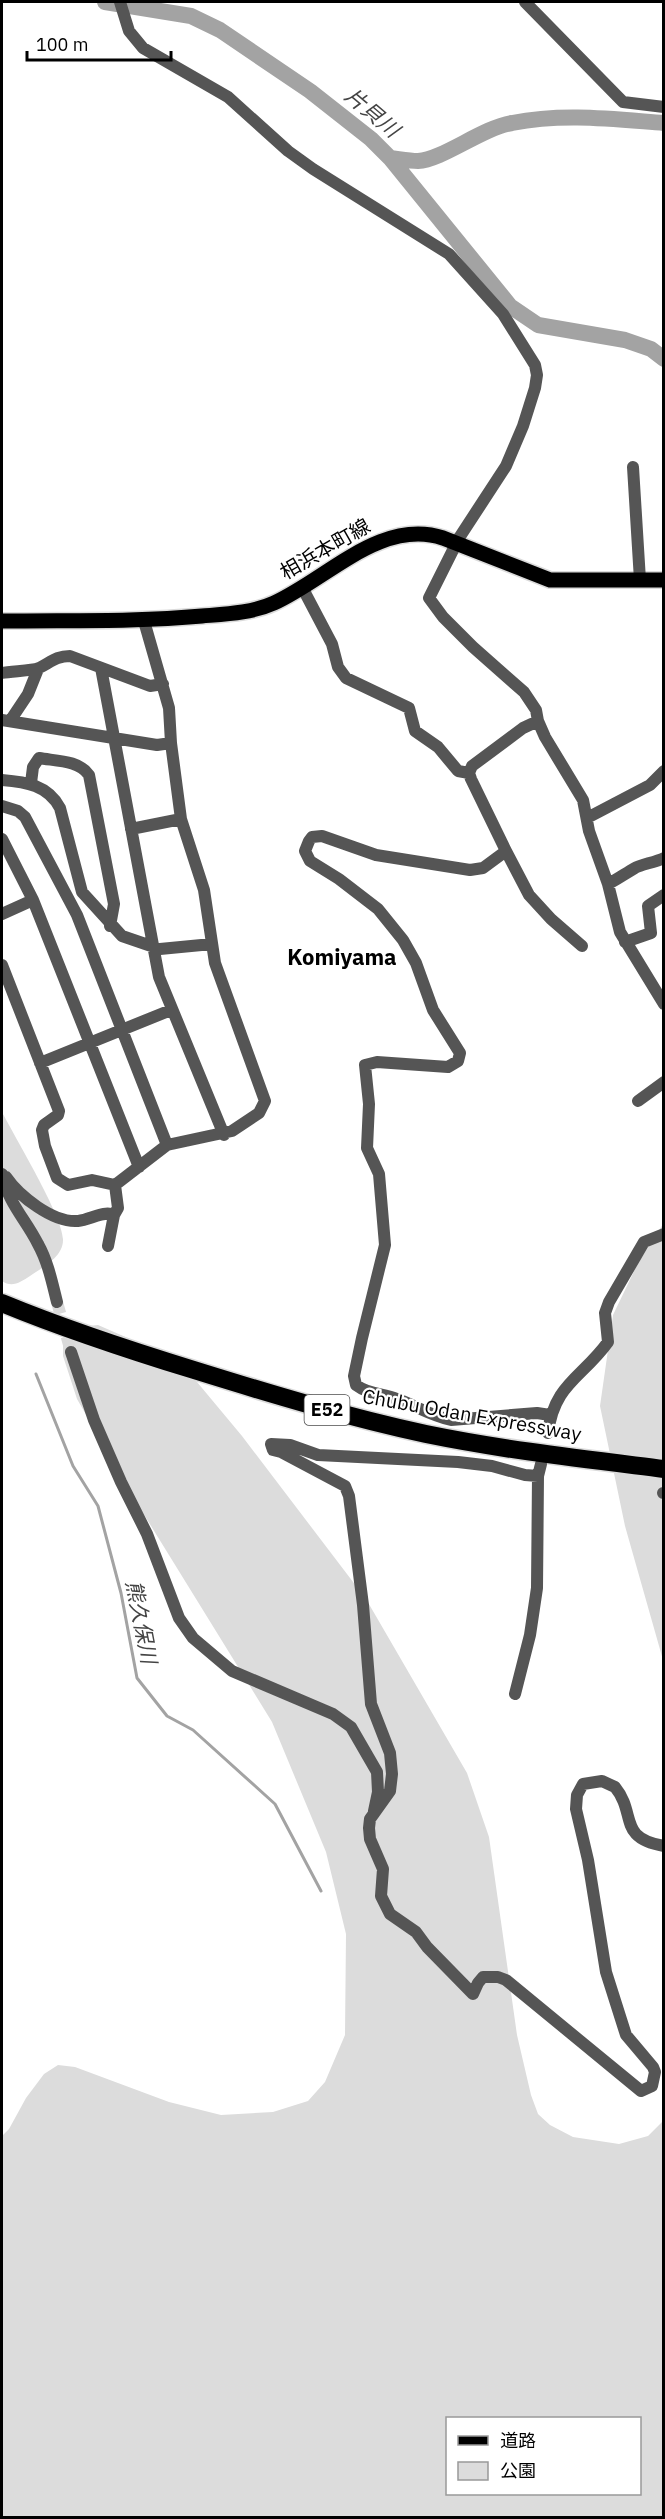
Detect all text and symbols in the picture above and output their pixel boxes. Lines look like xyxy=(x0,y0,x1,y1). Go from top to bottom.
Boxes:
scale bar xyxy=(27,24,171,62)
text: 100 m xyxy=(36,33,88,56)
water label: 片貝川 xyxy=(340,81,407,144)
street label: 相浜本町線 xyxy=(275,512,375,585)
district label: Komiyama xyxy=(287,942,397,971)
street label: Chubu Odan Expressway xyxy=(360,1382,584,1447)
road number: E52 xyxy=(304,1395,350,1425)
water label: 熊久保川 xyxy=(120,1578,164,1668)
legend xyxy=(446,2417,641,2495)
text: 道路 xyxy=(500,2429,536,2452)
text: 公園 xyxy=(500,2459,536,2482)

